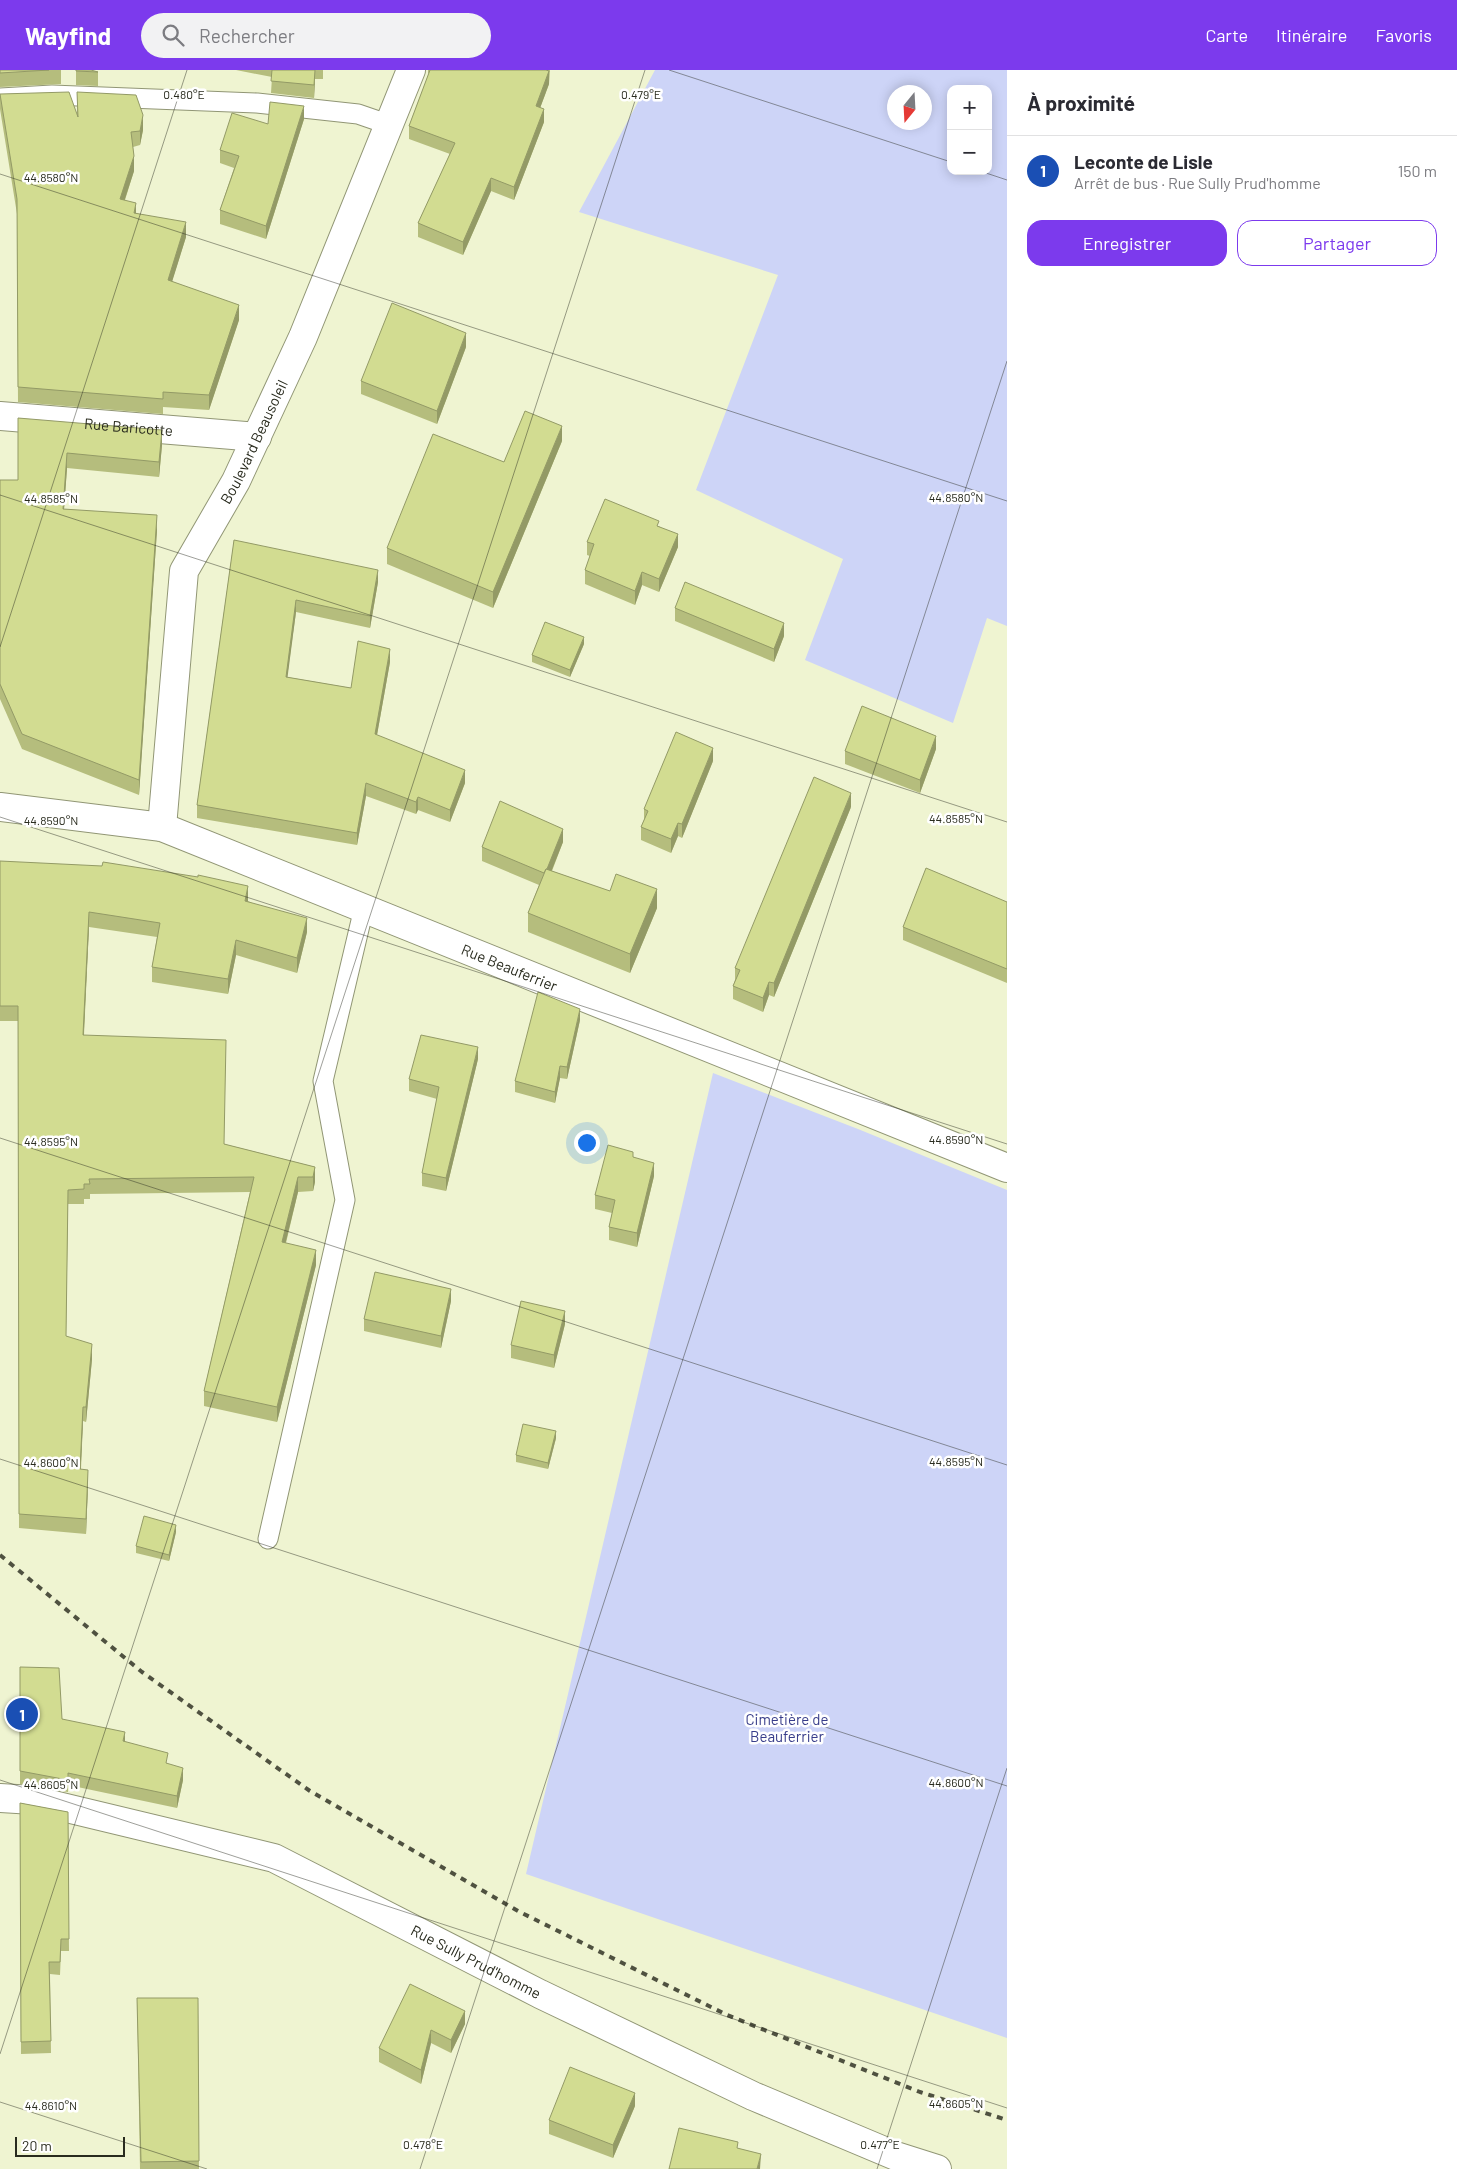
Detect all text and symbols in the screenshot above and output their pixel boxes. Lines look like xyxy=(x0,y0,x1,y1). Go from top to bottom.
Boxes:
search box xyxy=(141,13,491,58)
text: Wayfind xyxy=(25,21,111,50)
icon: search xyxy=(159,21,187,49)
text: Rechercher xyxy=(199,24,295,47)
text: Carte xyxy=(1205,24,1248,46)
text: Itinéraire xyxy=(1276,24,1347,46)
text: Favoris xyxy=(1375,24,1432,46)
north arrow xyxy=(887,85,932,130)
map controls xyxy=(947,85,992,175)
button: + xyxy=(947,85,992,130)
text: 0.480°E xyxy=(163,87,205,101)
text: 0.479°E xyxy=(621,87,661,101)
text: À proximité xyxy=(1027,90,1135,115)
button: − xyxy=(947,130,992,175)
text: Leconte de Lisle xyxy=(1074,150,1213,173)
text: 1 xyxy=(1040,161,1046,180)
text: 150 m xyxy=(1398,161,1437,180)
text: 44.8580°N xyxy=(24,170,78,184)
text: Arrêt de bus · Rue Sully Prud'homme xyxy=(1074,173,1321,192)
button: Enregistrer xyxy=(1027,220,1227,266)
button: Partager xyxy=(1237,220,1437,266)
street label: Boulevard Beausoleil xyxy=(216,377,291,507)
street label: Rue Baricotte xyxy=(83,414,174,439)
text: 44.8580°N xyxy=(929,490,983,504)
text: 44.8585°N xyxy=(24,491,78,505)
text: 44.8585°N xyxy=(929,811,983,825)
text: 44.8590°N xyxy=(24,813,78,827)
street label: Rue Beauferrier xyxy=(459,940,561,995)
your location xyxy=(574,1130,600,1156)
text: 44.8590°N xyxy=(929,1132,983,1146)
text: 44.8595°N xyxy=(24,1134,78,1148)
text: 44.8595°N xyxy=(929,1454,983,1468)
text: 44.8600°N xyxy=(23,1455,79,1469)
pin: 1 xyxy=(6,1695,38,1733)
park label: Cimetière de Beauferrier xyxy=(746,1710,828,1745)
text: 44.8600°N xyxy=(928,1775,984,1789)
text: 44.8605°N xyxy=(24,1777,78,1791)
street label: Rue Sully Prud'homme xyxy=(408,1921,544,2002)
text: 44.8605°N xyxy=(929,2096,983,2110)
text: 44.8610°N xyxy=(25,2098,77,2112)
scale bar xyxy=(15,2134,125,2157)
text: 20 m xyxy=(22,2137,52,2154)
text: 0.478°E xyxy=(403,2137,443,2151)
text: 0.477°E xyxy=(860,2137,900,2151)

